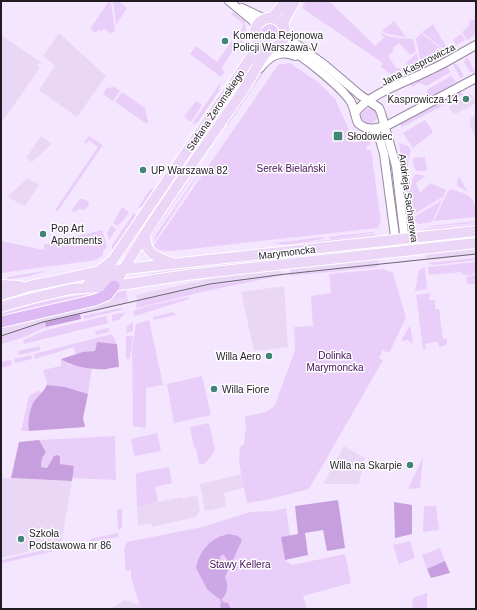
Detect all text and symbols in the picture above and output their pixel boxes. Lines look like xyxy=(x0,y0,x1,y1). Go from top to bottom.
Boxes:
place label: Komenda Rejonowa Policji Warszawa V xyxy=(233,30,323,53)
marker: Komenda Rejonowa Policji Warszawa V xyxy=(220,36,230,46)
street label: Jana Kasprowicza xyxy=(380,41,457,88)
street label: Stefana Żeromskiego xyxy=(183,67,247,153)
place label: Kasprowicza 14 xyxy=(387,94,458,105)
marker: Kasprowicza 14 xyxy=(461,94,471,104)
marker: Słodowiec xyxy=(332,130,344,142)
place label: Słodowiec xyxy=(347,131,393,142)
street label: Andrieja Sacharowa xyxy=(397,153,420,244)
park label: Serek Bielański xyxy=(257,163,325,174)
marker: UP Warszawa 82 xyxy=(138,165,148,175)
place label: UP Warszawa 82 xyxy=(151,165,228,176)
place label: Pop Art Apartments xyxy=(51,223,102,246)
marker: Pop Art Apartments xyxy=(38,229,48,239)
street label: Marymoncka xyxy=(258,243,317,261)
park label: Dolinka Marymoncka xyxy=(306,350,364,373)
place label: Willa Aero xyxy=(216,351,261,362)
marker: Willa Aero xyxy=(264,351,274,361)
marker: Willa Fiore xyxy=(209,384,219,394)
place label: Willa Fiore xyxy=(222,384,270,395)
place label: Willa na Skarpie xyxy=(330,460,402,471)
marker: Willa na Skarpie xyxy=(405,460,415,470)
place label: Szkoła Podstawowa nr 86 xyxy=(29,528,112,551)
marker: Szkoła Podstawowa nr 86 xyxy=(16,534,26,544)
park label: Stawy Kellera xyxy=(209,559,271,570)

